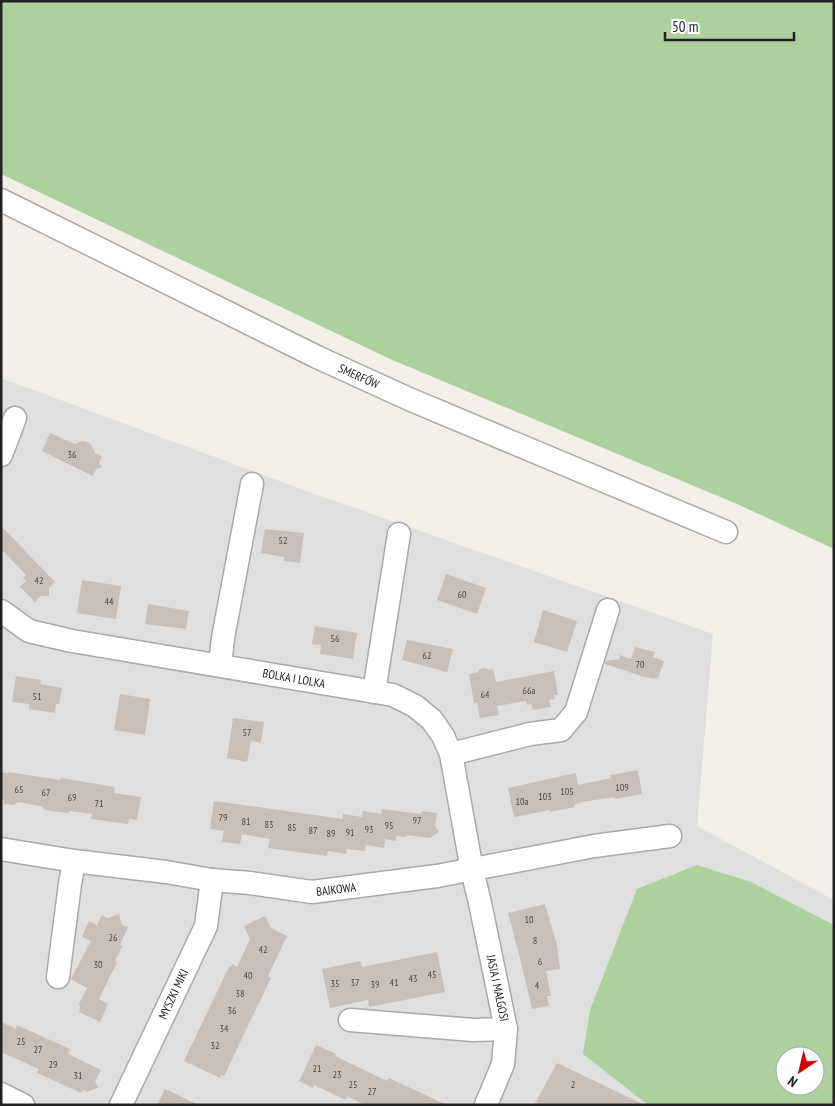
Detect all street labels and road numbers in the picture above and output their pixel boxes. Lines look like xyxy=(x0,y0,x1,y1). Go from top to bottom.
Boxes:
street label: SMERFÓW xyxy=(336,360,382,392)
street label: BOLKA I LOLKA xyxy=(262,665,327,691)
street label: BAJKOWA xyxy=(315,879,357,899)
street label: JASIA I MAŁGOSI xyxy=(483,952,512,1023)
street label: MYSZKI MIKI xyxy=(155,966,191,1022)

